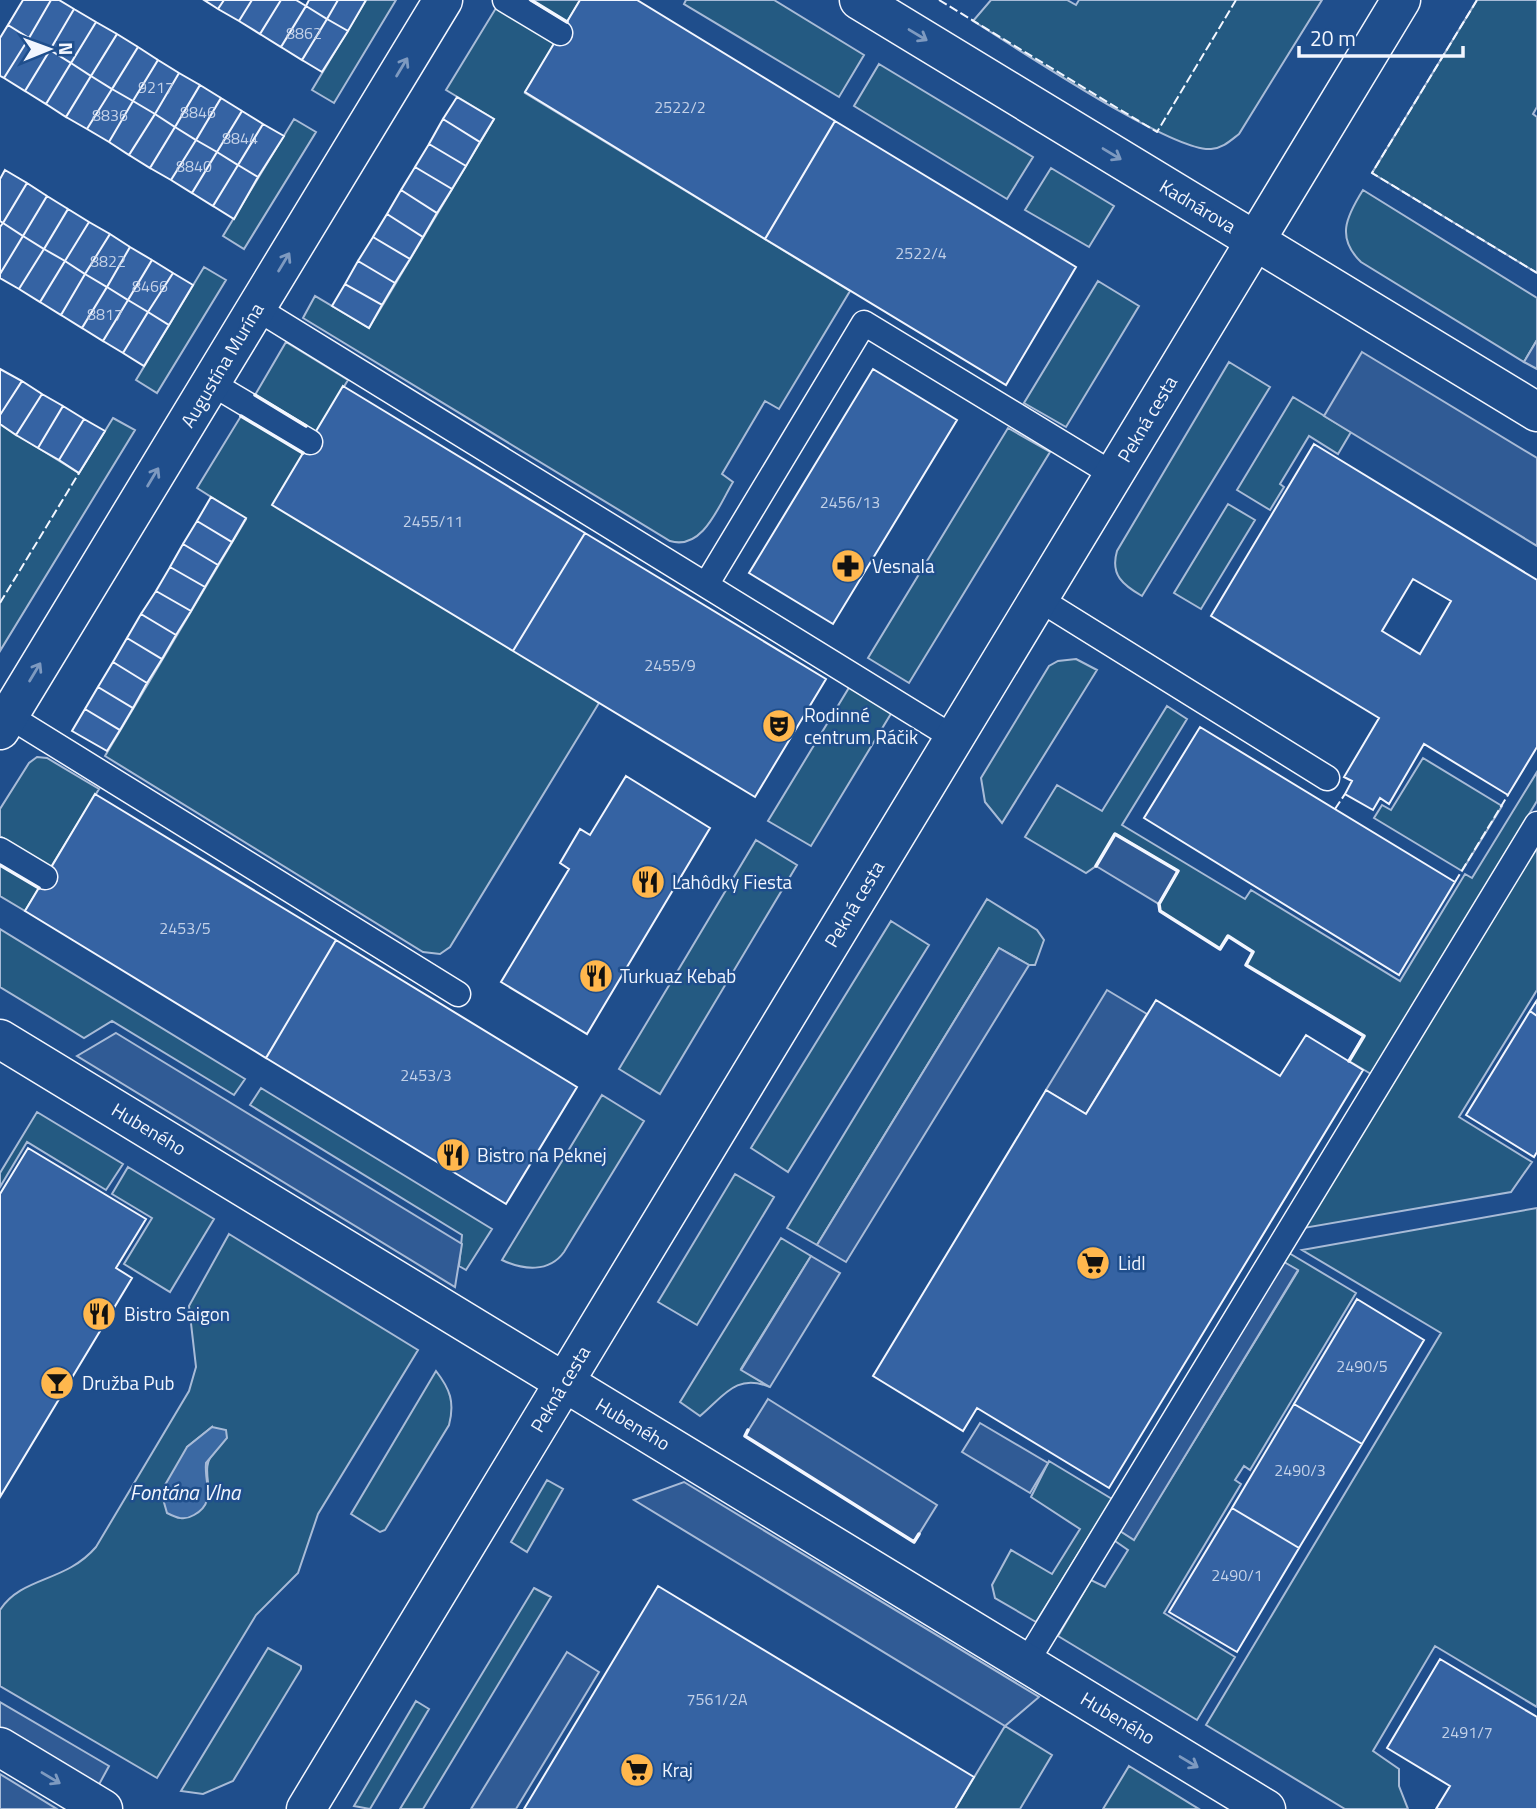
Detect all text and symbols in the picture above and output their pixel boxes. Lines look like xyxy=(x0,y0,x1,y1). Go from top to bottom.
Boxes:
north arrow xyxy=(14,14,84,84)
scale bar xyxy=(1299,14,1464,58)
house number: 8862 xyxy=(286,21,322,45)
text: 20 m xyxy=(1310,22,1356,54)
one-way arrow xyxy=(907,29,927,43)
text: N xyxy=(52,42,81,56)
one-way arrow xyxy=(396,58,410,78)
house number: 9217 xyxy=(138,75,174,99)
house number: 2522/2 xyxy=(654,95,706,119)
house number: 8846 xyxy=(180,100,216,124)
house number: 8836 xyxy=(92,103,128,127)
house number: 8844 xyxy=(222,126,258,150)
one-way arrow xyxy=(1102,147,1122,161)
house number: 8840 xyxy=(176,154,212,178)
street label: Kadnárova xyxy=(1154,171,1243,240)
house number: 2522/4 xyxy=(895,241,947,265)
house number: 8822 xyxy=(90,249,126,273)
one-way arrow xyxy=(278,252,292,272)
house number: 8466 xyxy=(132,274,168,298)
street label: Augustína Murína xyxy=(173,296,271,433)
house number: 8817 xyxy=(87,302,123,326)
street label: Pekná cesta xyxy=(1109,369,1184,468)
one-way arrow xyxy=(147,468,161,488)
house number: 2456/13 xyxy=(820,490,880,514)
house number: 2455/11 xyxy=(403,509,463,533)
pharmacy icon: Vesnala xyxy=(829,547,867,585)
place label: Vesnala xyxy=(872,551,935,580)
house number: 2455/9 xyxy=(644,653,696,677)
one-way arrow xyxy=(29,662,43,682)
place label: Rodinné centrum Ráčik xyxy=(804,700,918,751)
theatre icon: Rodinné centrum Ráčik xyxy=(760,707,798,745)
street label: Pekná cesta xyxy=(816,854,891,953)
restaurant icon: Lahôdky Fiesta xyxy=(629,863,667,901)
place label: Lahôdky Fiesta xyxy=(672,867,793,896)
house number: 2453/5 xyxy=(159,916,211,940)
restaurant icon: Turkuaz Kebab xyxy=(577,957,615,995)
place label: Turkuaz Kebab xyxy=(620,961,736,990)
house number: 2453/3 xyxy=(400,1063,452,1087)
street label: Hubeného xyxy=(106,1095,192,1162)
restaurant icon: Bistro na Peknej xyxy=(434,1136,472,1174)
place label: Bistro na Peknej xyxy=(477,1140,607,1169)
supermarket icon: Lidl xyxy=(1074,1244,1112,1282)
place label: Lidl xyxy=(1118,1248,1146,1277)
restaurant icon: Bistro Saigon xyxy=(80,1295,118,1333)
place label: Bistro Saigon xyxy=(124,1299,230,1328)
street label: Pekná cesta xyxy=(522,1339,597,1438)
house number: 2490/5 xyxy=(1336,1354,1388,1378)
bar icon: Družba Pub xyxy=(38,1364,76,1402)
place label: Družba Pub xyxy=(82,1368,175,1397)
street label: Hubeného xyxy=(590,1390,676,1457)
house number: 2490/3 xyxy=(1274,1458,1326,1482)
water label: Fontána Vlna xyxy=(130,1476,242,1508)
house number: 2490/1 xyxy=(1211,1563,1263,1587)
street label: Hubeného xyxy=(1075,1684,1161,1751)
house number: 7561/2A xyxy=(687,1687,748,1711)
house number: 2491/7 xyxy=(1441,1720,1493,1744)
supermarket icon: Kraj xyxy=(618,1751,656,1789)
place label: Kraj xyxy=(662,1755,693,1784)
one-way arrow xyxy=(1179,1755,1199,1769)
one-way arrow xyxy=(41,1771,61,1785)

